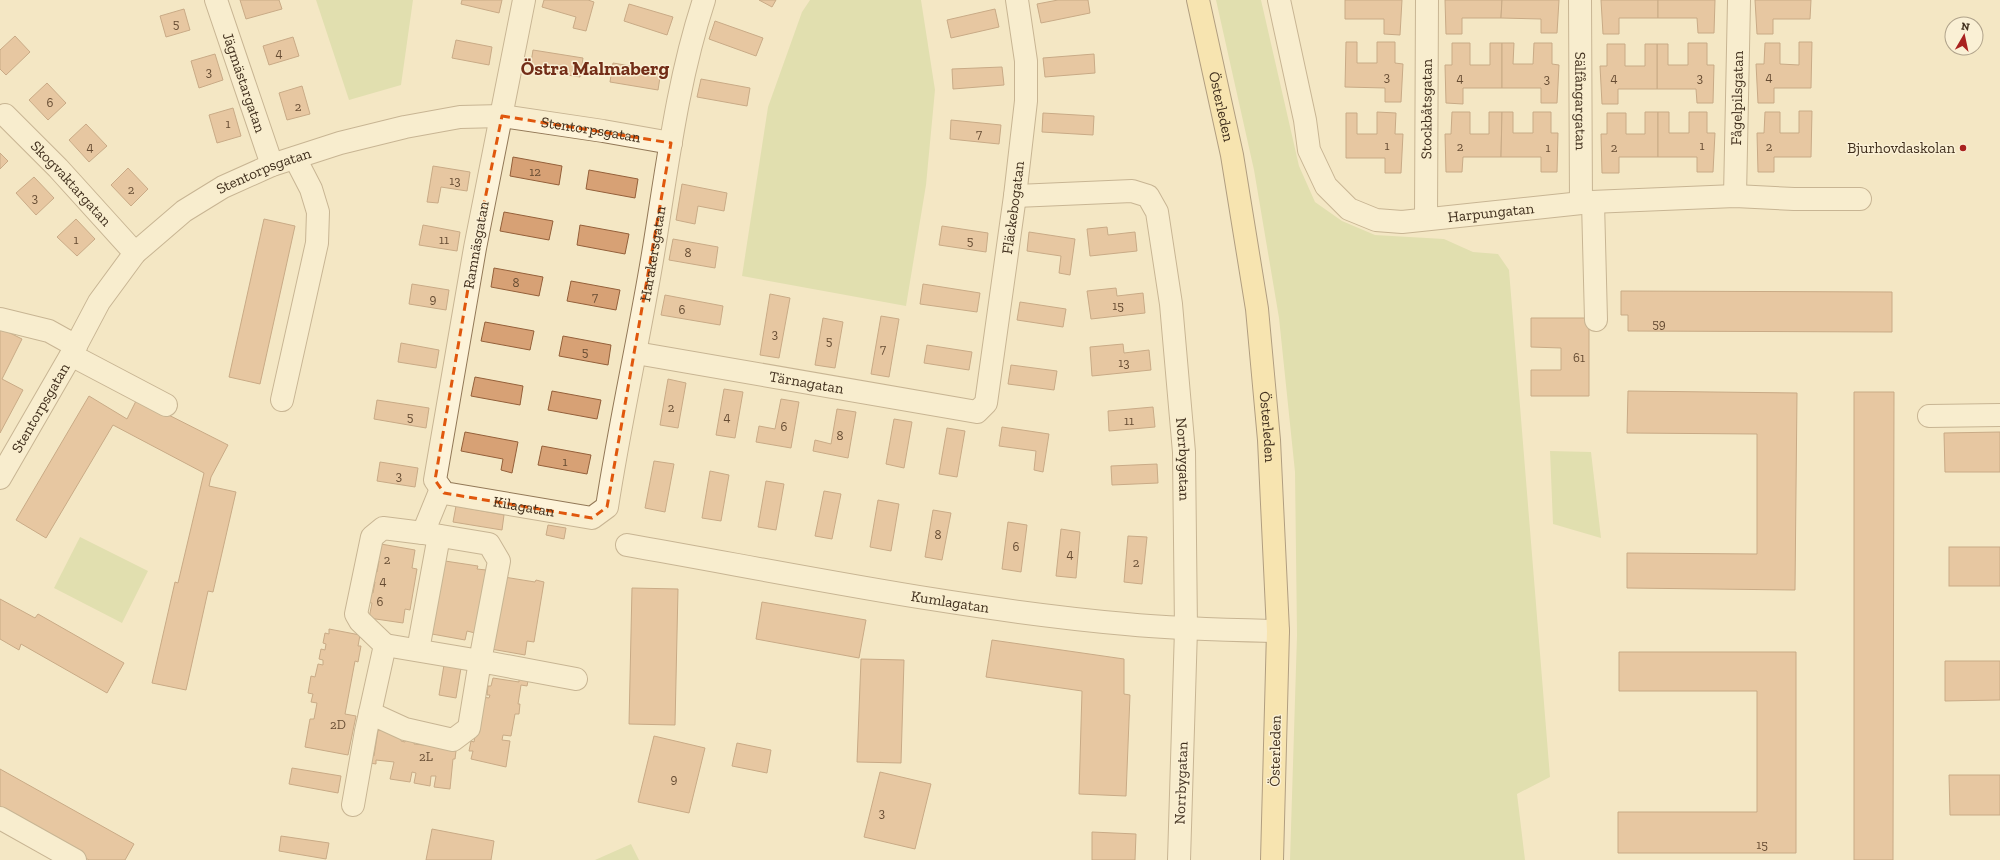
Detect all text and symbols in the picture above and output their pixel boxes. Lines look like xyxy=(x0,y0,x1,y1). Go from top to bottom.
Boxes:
house number: 5 xyxy=(173,16,180,31)
north arrow xyxy=(1944,16,1984,56)
text: N xyxy=(1960,20,1971,34)
street label: Jägmästargatan xyxy=(219,30,269,135)
house number: 4 xyxy=(275,45,283,60)
street label: Fågelpilsgatan xyxy=(1727,50,1747,146)
street label: Sälfångargatan xyxy=(1571,52,1590,151)
district label: Östra Malmaberg xyxy=(521,57,669,80)
street label: Stockbåtsgatan xyxy=(1417,58,1436,159)
house number: 3 xyxy=(206,64,212,79)
house number: 3 xyxy=(1384,69,1390,84)
house number: 4 xyxy=(1765,69,1773,84)
street label: Österleden xyxy=(1205,70,1238,144)
house number: 4 xyxy=(1456,70,1464,85)
house number: 4 xyxy=(1610,70,1618,85)
house number: 3 xyxy=(1697,70,1703,85)
house number: 3 xyxy=(1544,71,1550,86)
house number: 6 xyxy=(47,95,54,110)
house number: 2 xyxy=(295,99,302,114)
street label: Stentorpsgatan xyxy=(540,113,642,147)
house number: 1 xyxy=(225,116,231,131)
house number: 7 xyxy=(976,126,982,141)
street label: Skogvaktargatan xyxy=(27,137,115,230)
house number: 1 xyxy=(1384,138,1390,153)
house number: 1 xyxy=(1699,138,1705,153)
house number: 4 xyxy=(86,139,94,154)
house number: 2 xyxy=(1457,139,1464,154)
house number: 2 xyxy=(1766,139,1773,154)
place label: Bjurhovdaskolan xyxy=(1847,139,1955,157)
house number: 1 xyxy=(1545,140,1551,155)
house number: 2 xyxy=(1611,140,1618,155)
marker: Bjurhovdaskolan xyxy=(1958,143,1968,153)
street label: Stentorpsgatan xyxy=(213,144,314,198)
street label: Fläckebogatan xyxy=(998,160,1028,255)
house number: 12 xyxy=(529,164,541,179)
house number: 13 xyxy=(449,173,461,188)
house number: 2 xyxy=(128,182,135,197)
house number: 3 xyxy=(32,190,38,205)
street label: Ramnäsgatan xyxy=(459,199,493,290)
street label: Harpungatan xyxy=(1447,199,1535,226)
street label: Harakersgatan xyxy=(636,205,670,303)
house number: 1 xyxy=(73,232,79,247)
house number: 11 xyxy=(439,232,449,247)
house number: 5 xyxy=(967,233,974,248)
house number: 8 xyxy=(685,245,692,260)
house number: 8 xyxy=(513,275,520,290)
house number: 7 xyxy=(592,289,598,304)
house number: 9 xyxy=(430,291,437,306)
house number: 15 xyxy=(1112,298,1124,313)
house number: 6 xyxy=(679,302,686,317)
house number: 59 xyxy=(1652,316,1666,331)
house number: 3 xyxy=(772,326,778,341)
house number: 5 xyxy=(826,333,833,348)
house number: 7 xyxy=(880,341,886,356)
house number: 5 xyxy=(582,344,589,359)
house number: 61 xyxy=(1573,350,1585,365)
house number: 13 xyxy=(1118,355,1130,370)
street label: Stentorpsgatan xyxy=(8,359,74,456)
street label: Tärnagatan xyxy=(768,367,845,398)
street label: Österleden xyxy=(1256,390,1279,463)
house number: 2 xyxy=(668,400,675,415)
house number: 5 xyxy=(407,409,414,424)
house number: 4 xyxy=(723,409,731,424)
house number: 11 xyxy=(1124,413,1134,428)
street label: Norrbygatan xyxy=(1172,417,1194,501)
house number: 6 xyxy=(781,419,788,434)
house number: 8 xyxy=(837,428,844,443)
house number: 1 xyxy=(562,454,568,469)
house number: 3 xyxy=(396,468,402,483)
street label: Kilagatan xyxy=(492,492,556,521)
house number: 8 xyxy=(935,527,942,542)
house number: 6 xyxy=(1013,539,1020,554)
house number: 4 xyxy=(1066,546,1074,561)
house number: 2 xyxy=(384,552,391,567)
house number: 2 xyxy=(1133,555,1140,570)
house number: 4 xyxy=(379,573,387,588)
street label: Kumlagatan xyxy=(910,587,991,617)
house number: 6 xyxy=(377,594,384,609)
street label: Österleden xyxy=(1265,715,1285,787)
house number: 2D xyxy=(330,717,346,732)
street label: Norrbygatan xyxy=(1171,741,1191,825)
house number: 2L xyxy=(419,749,433,764)
house number: 9 xyxy=(671,771,678,786)
house number: 3 xyxy=(879,805,885,820)
house number: 15 xyxy=(1756,837,1768,852)

